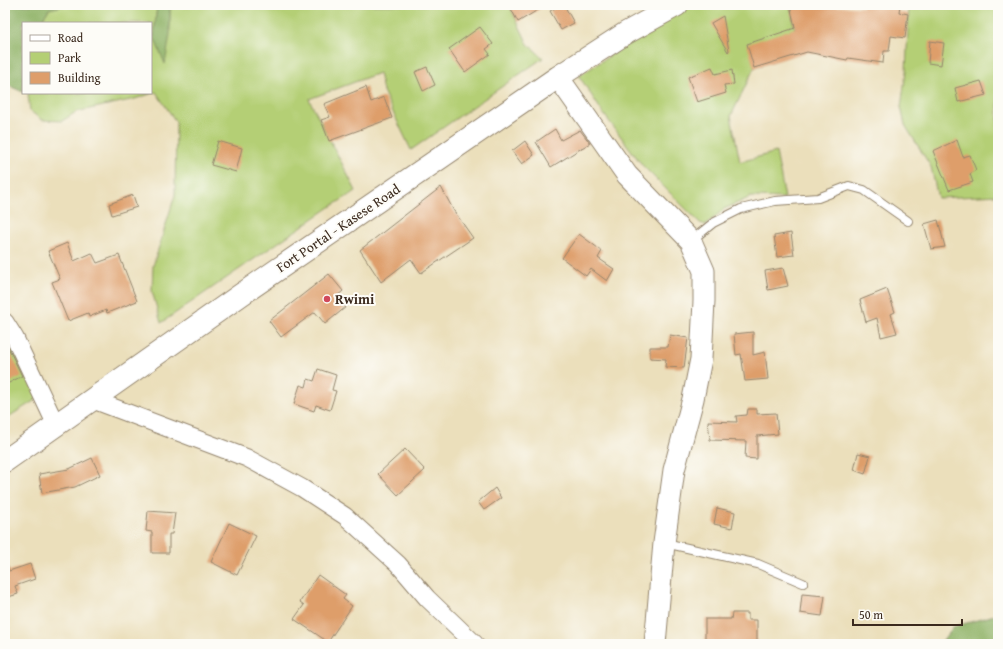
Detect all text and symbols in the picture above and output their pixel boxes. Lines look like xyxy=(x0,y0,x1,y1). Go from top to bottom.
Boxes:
legend xyxy=(22,22,152,94)
text: Road xyxy=(58,29,84,46)
text: Park xyxy=(58,49,82,66)
text: Building xyxy=(58,69,101,86)
street label: Fort Portal - Kasese Road xyxy=(272,179,404,277)
place label: Rwimi xyxy=(335,289,375,309)
marker: Rwimi xyxy=(322,294,332,304)
scale bar xyxy=(853,601,962,627)
text: 50 m xyxy=(859,606,883,623)

